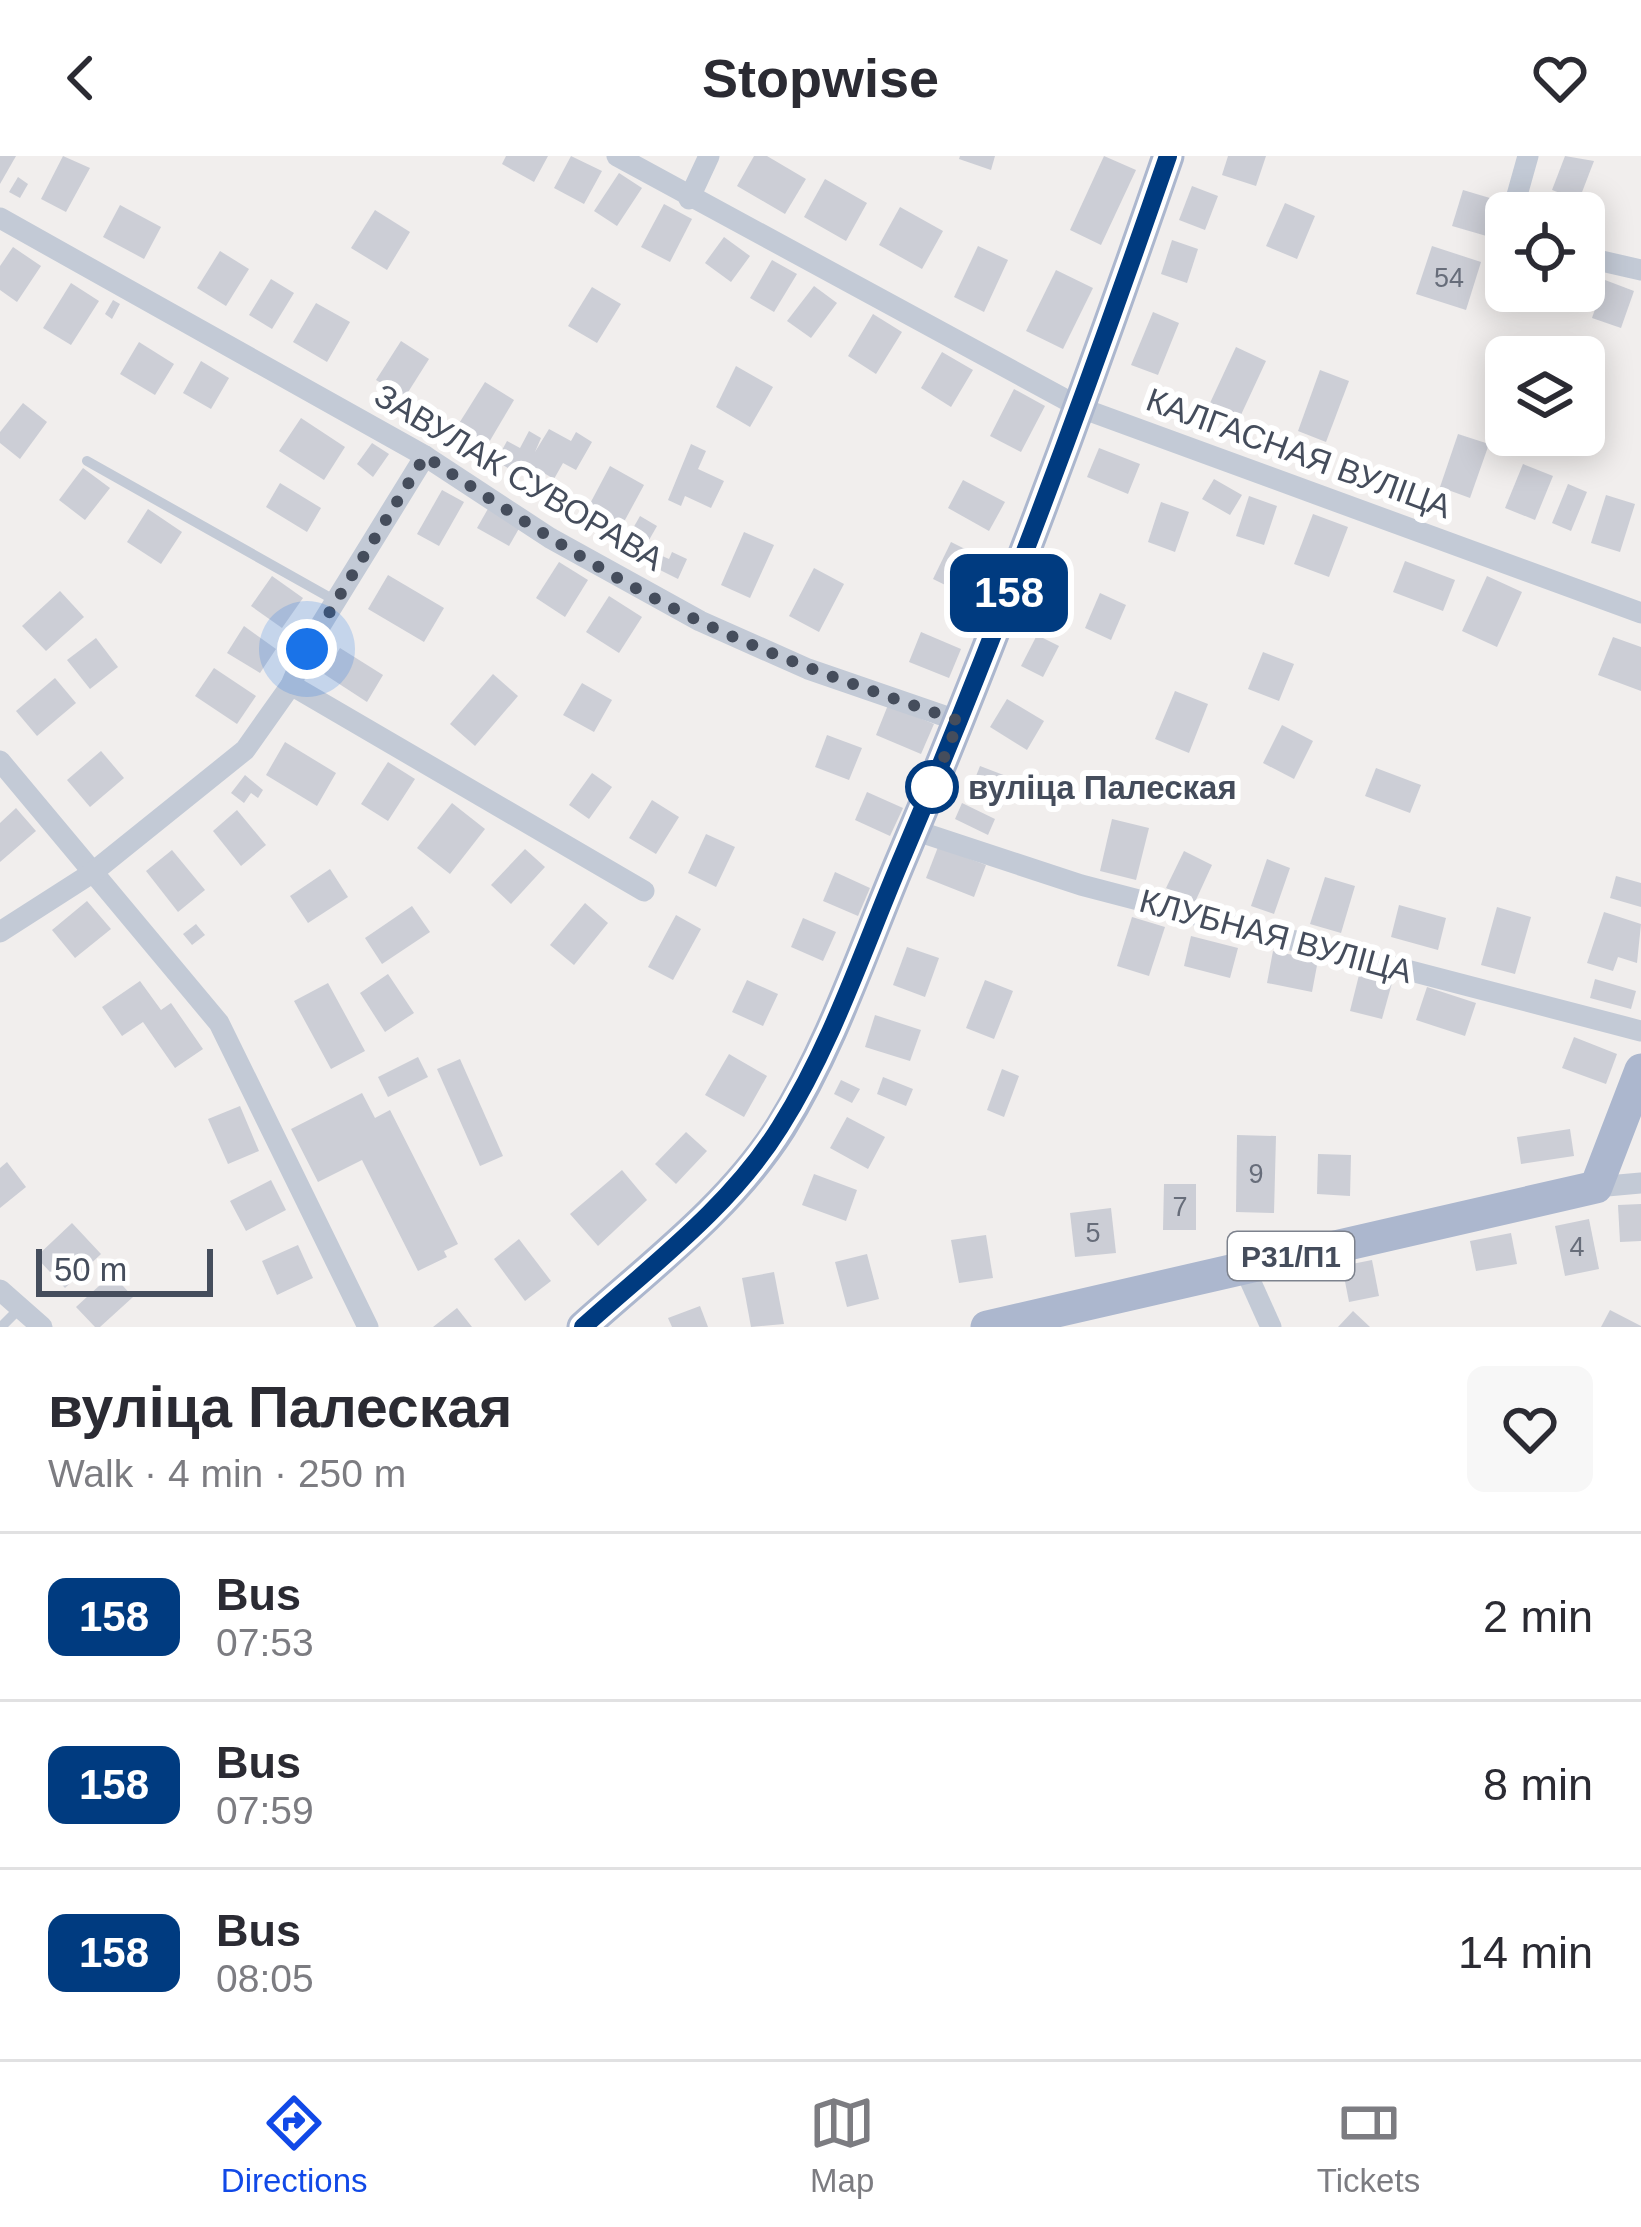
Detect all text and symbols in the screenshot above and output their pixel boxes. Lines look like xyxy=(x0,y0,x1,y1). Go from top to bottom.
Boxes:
icon: back xyxy=(48,45,114,111)
icon: heart xyxy=(1527,45,1593,111)
text: Stopwise xyxy=(702,48,939,108)
map controls xyxy=(1485,192,1605,456)
button: locate xyxy=(1485,192,1605,312)
house number: 54 xyxy=(1434,263,1464,293)
button: layers xyxy=(1485,336,1605,456)
street label: ЗАВУЛАК СУВОРАВА xyxy=(368,376,670,578)
street label: КАЛГАСНАЯ ВУЛІЦА xyxy=(1142,381,1456,525)
line badge: 158 xyxy=(940,554,1078,632)
text: 158 xyxy=(974,569,1044,616)
your location xyxy=(277,619,337,679)
marker: вуліца Палеская xyxy=(907,762,957,812)
place label: вуліца Палеская xyxy=(968,769,1237,806)
street label: КЛУБНАЯ ВУЛІЦА xyxy=(1136,882,1416,990)
house number: 9 xyxy=(1248,1159,1264,1189)
house number: 7 xyxy=(1172,1192,1188,1222)
house number: 5 xyxy=(1085,1218,1101,1248)
road number: Р31/П1 xyxy=(1228,1232,1354,1280)
house number: 4 xyxy=(1569,1232,1585,1262)
scale bar xyxy=(36,1243,213,1296)
text: 50 m xyxy=(54,1251,127,1288)
button: heart xyxy=(1467,1366,1593,1492)
text: вуліца Палеская xyxy=(48,1375,512,1439)
text: Walk · 4 min · 250 m xyxy=(48,1452,406,1495)
text: Bus xyxy=(216,1569,301,1620)
text: 2 min xyxy=(1483,1591,1593,1642)
text: 158 xyxy=(79,1593,149,1640)
text: 07:53 xyxy=(216,1621,314,1664)
text: Bus xyxy=(216,1737,301,1788)
text: 8 min xyxy=(1483,1759,1593,1810)
text: 158 xyxy=(79,1761,149,1808)
text: 07:59 xyxy=(216,1789,314,1832)
text: Bus xyxy=(216,1905,301,1956)
text: 14 min xyxy=(1458,1927,1593,1978)
text: 158 xyxy=(79,1929,149,1976)
text: 08:05 xyxy=(216,1957,314,2000)
tab: Directions xyxy=(221,2090,368,2200)
tab: Map xyxy=(809,2090,875,2200)
tab: Tickets xyxy=(1317,2090,1420,2200)

